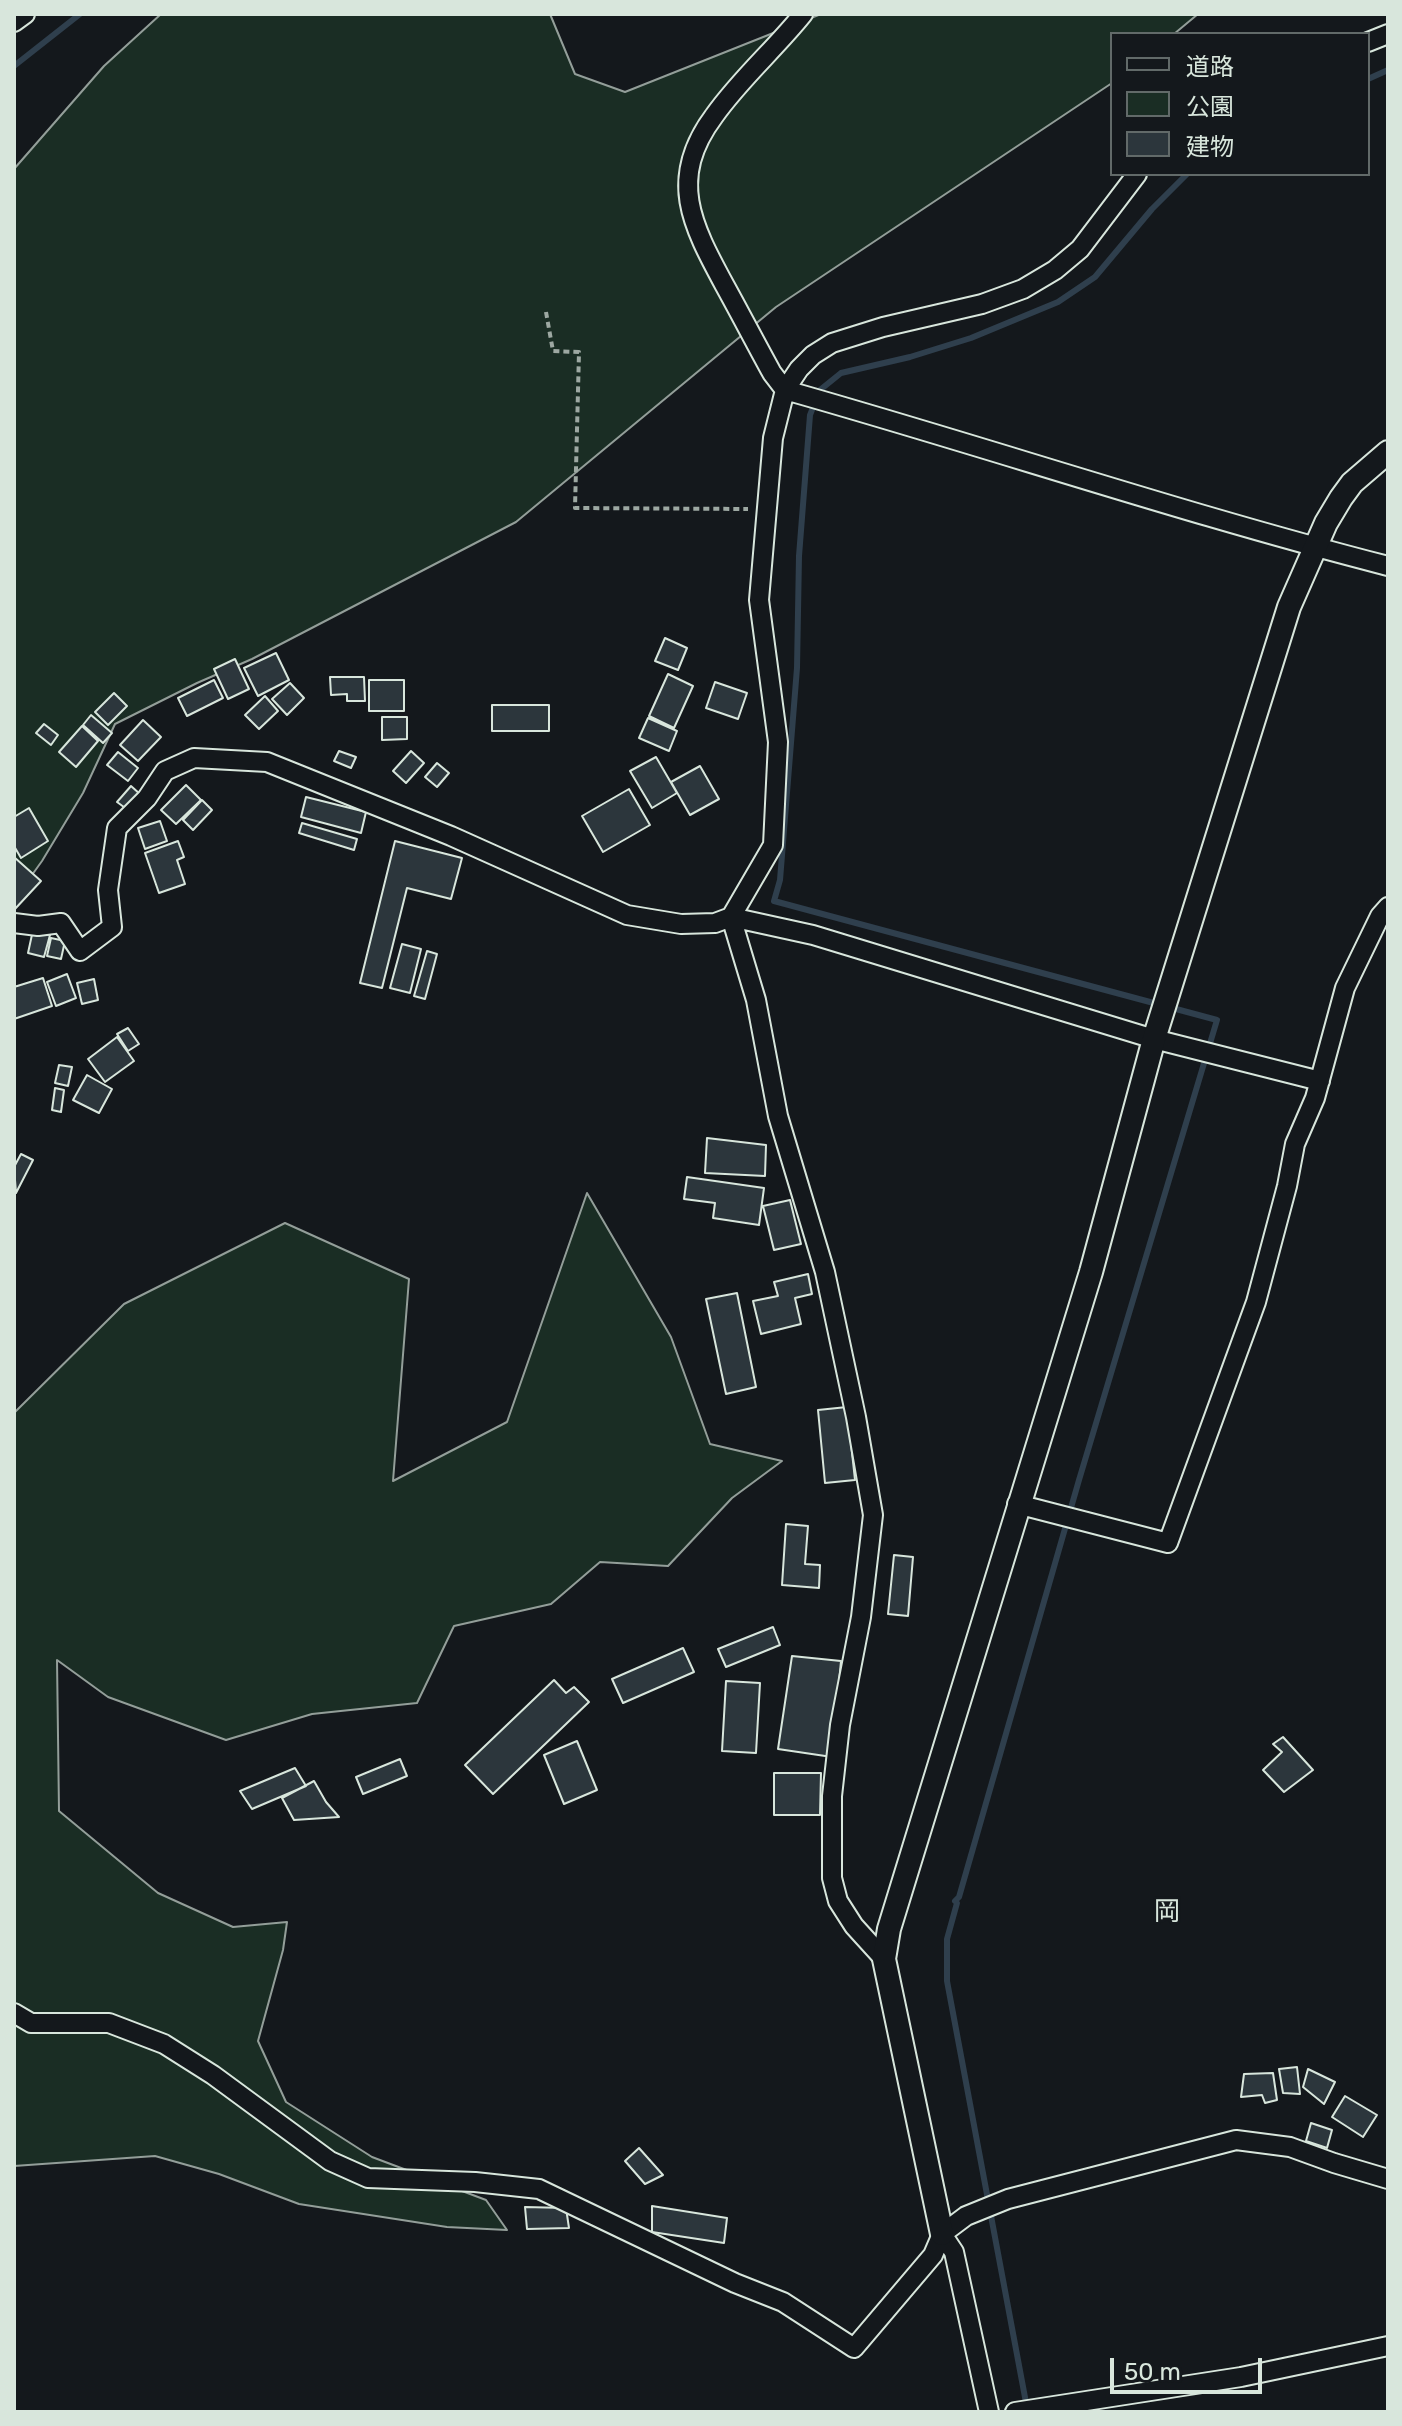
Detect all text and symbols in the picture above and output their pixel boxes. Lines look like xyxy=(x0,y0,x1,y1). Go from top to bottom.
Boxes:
legend xyxy=(1110,32,1370,176)
text: 道路 xyxy=(1186,53,1234,81)
text: 公園 xyxy=(1186,93,1234,121)
text: 建物 xyxy=(1186,133,1234,161)
district label: 岡 xyxy=(1154,1896,1180,1928)
scale bar xyxy=(1114,2342,1266,2392)
text: 50 m xyxy=(1124,2358,1181,2386)

